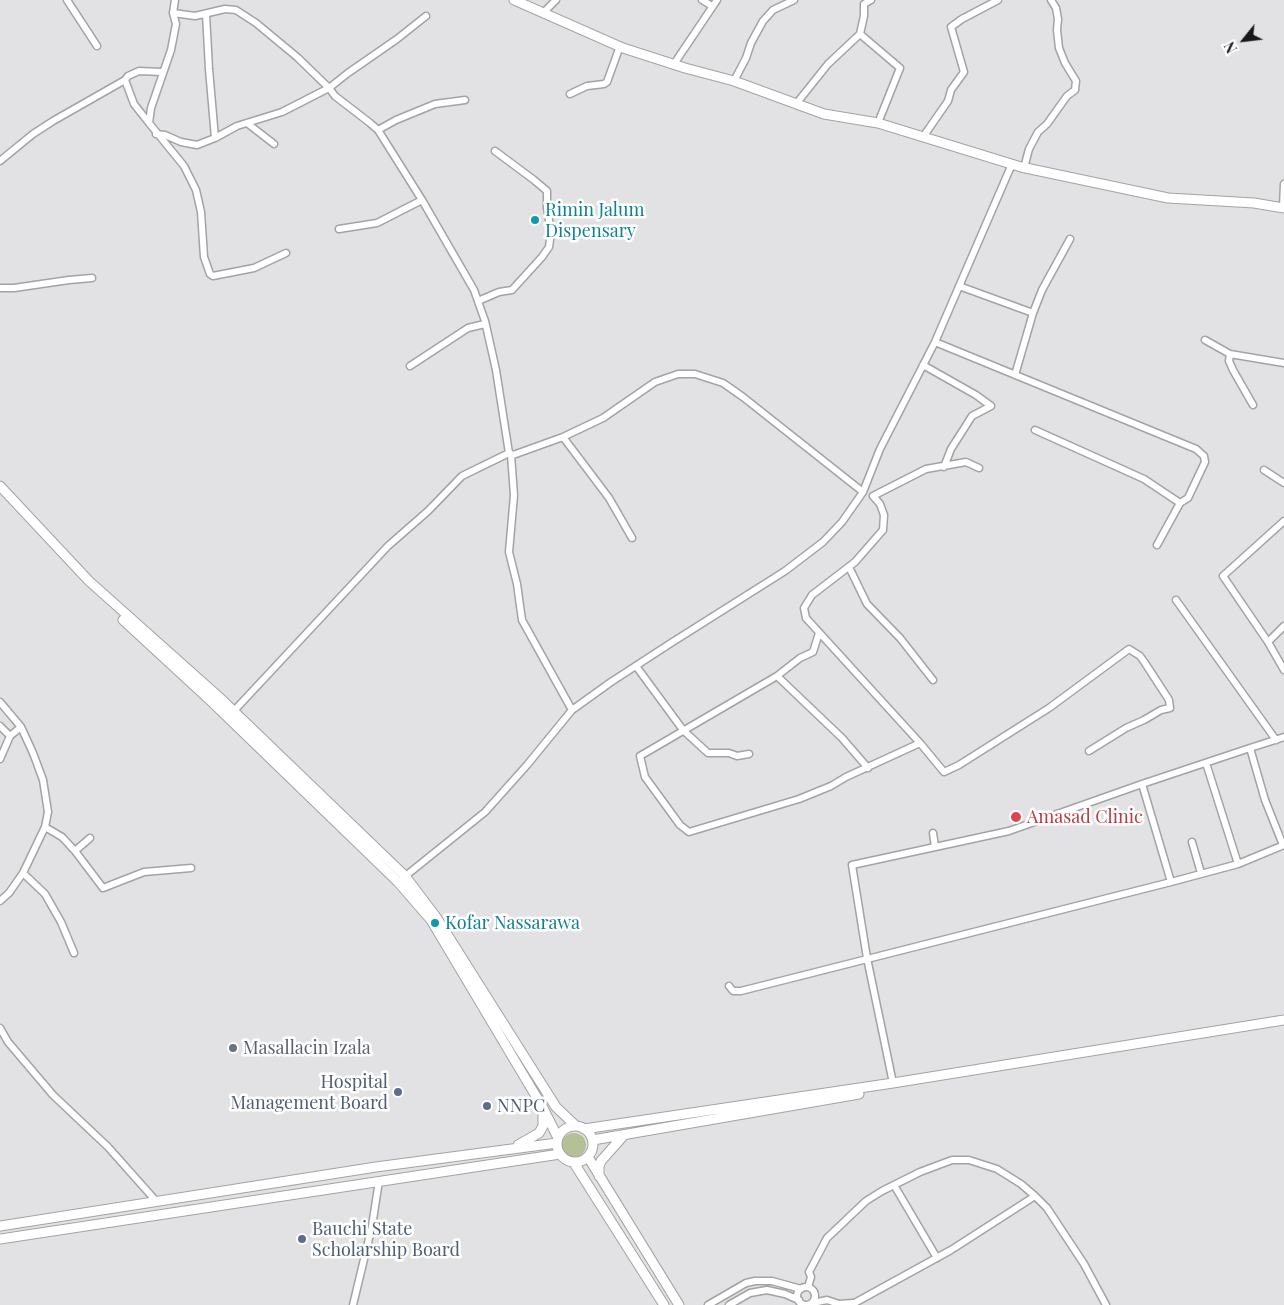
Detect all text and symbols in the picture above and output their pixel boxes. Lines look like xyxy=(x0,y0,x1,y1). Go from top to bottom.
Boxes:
north arrow xyxy=(1219,15,1269,65)
text: N xyxy=(1220,38,1241,57)
place label: Rimin Jalum Dispensary xyxy=(545,199,644,242)
marker: Rimin Jalum Dispensary xyxy=(529,214,541,226)
place label: Amasad Clinic xyxy=(1027,806,1143,828)
marker: Amasad Clinic xyxy=(1009,810,1023,824)
place label: Kofar Nassarawa xyxy=(445,912,580,934)
marker: Kofar Nassarawa xyxy=(429,917,441,929)
place label: Masallacin Izala xyxy=(243,1037,371,1059)
marker: Masallacin Izala xyxy=(227,1042,239,1054)
place label: Hospital Management Board xyxy=(230,1071,388,1114)
marker: Hospital Management Board xyxy=(392,1086,404,1098)
place label: NNPC xyxy=(497,1095,545,1117)
marker: NNPC xyxy=(481,1100,493,1112)
place label: Bauchi State Scholarship Board xyxy=(312,1218,460,1260)
marker: Bauchi State Scholarship Board xyxy=(296,1233,308,1245)

